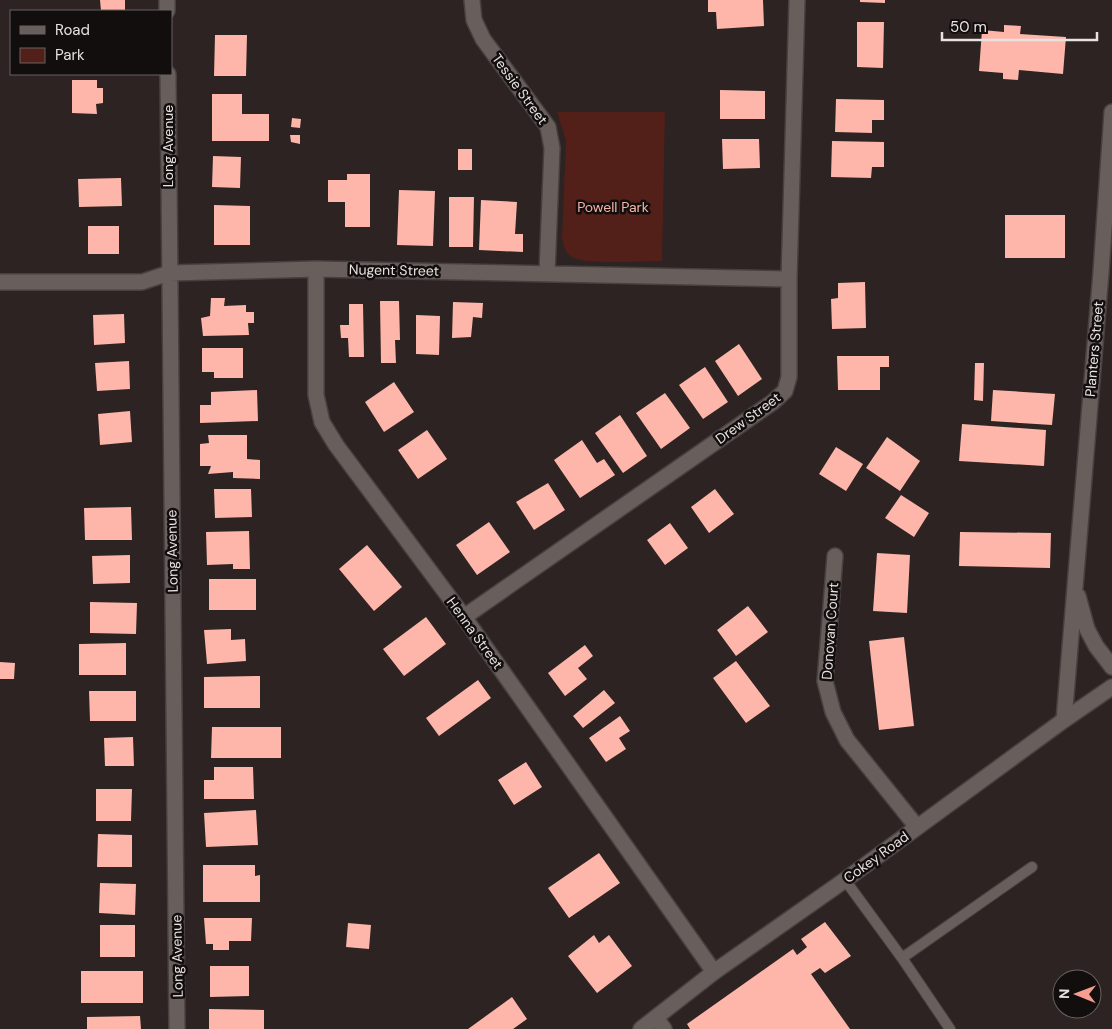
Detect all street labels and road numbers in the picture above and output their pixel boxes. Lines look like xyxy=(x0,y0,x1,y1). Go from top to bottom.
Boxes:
street label: Tessie Street xyxy=(488,50,552,128)
street label: Long Avenue xyxy=(159,105,177,187)
street label: Nugent Street xyxy=(349,260,439,280)
street label: Planters Street xyxy=(1081,301,1107,397)
street label: Drew Street xyxy=(712,388,784,448)
street label: Long Avenue xyxy=(162,510,182,592)
street label: Donovan Court xyxy=(818,582,842,680)
street label: Henna Street xyxy=(443,593,507,673)
street label: Cokey Road xyxy=(840,827,912,887)
street label: Long Avenue xyxy=(167,915,187,997)

